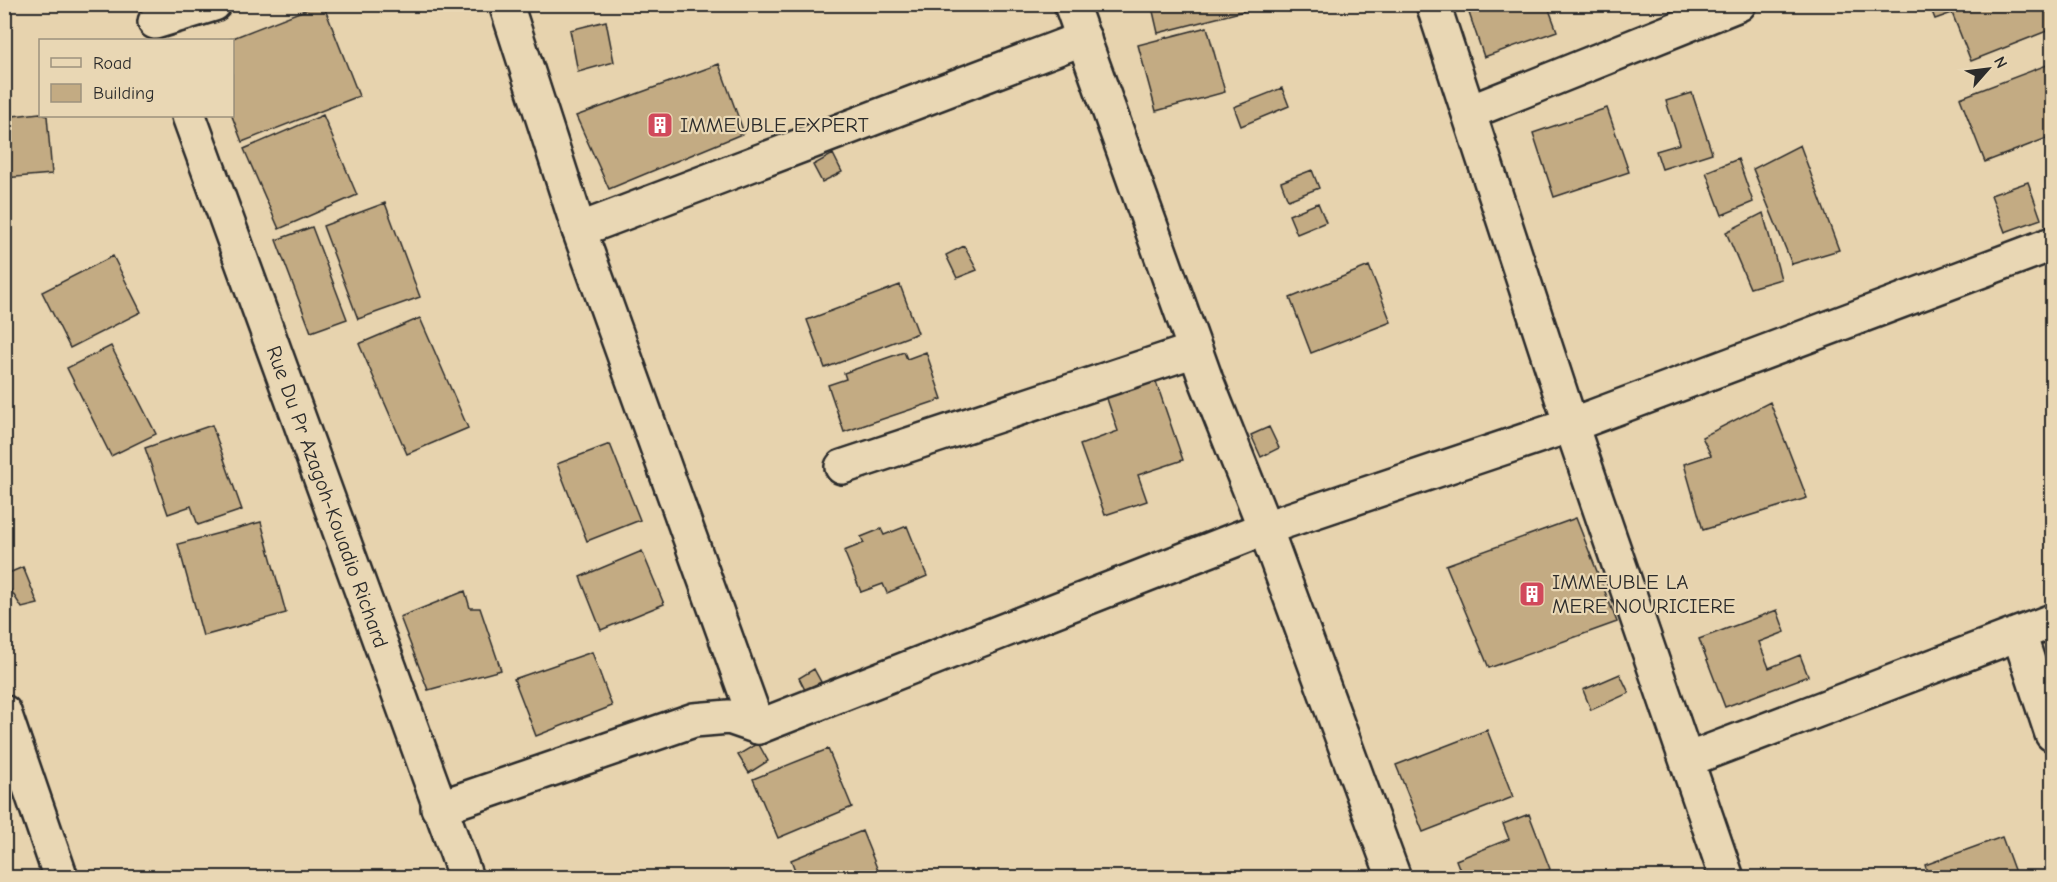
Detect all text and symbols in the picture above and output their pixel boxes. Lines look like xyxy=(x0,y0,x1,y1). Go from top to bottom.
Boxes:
legend xyxy=(39,39,234,117)
north arrow xyxy=(1958,39,2018,99)
text: Road xyxy=(93,53,132,74)
text: N xyxy=(1990,54,2011,71)
text: Building xyxy=(93,83,155,104)
building icon: IMMEUBLE EXPERT xyxy=(645,110,675,140)
place label: IMMEUBLE EXPERT xyxy=(680,113,869,137)
street label: Rue Du Pr Azagoh-Kouadio Richard xyxy=(262,342,393,651)
place label: IMMEUBLE LA MERE NOURICIERE xyxy=(1552,570,1735,618)
building icon: IMMEUBLE LA MERE NOURICIERE xyxy=(1517,579,1547,609)

